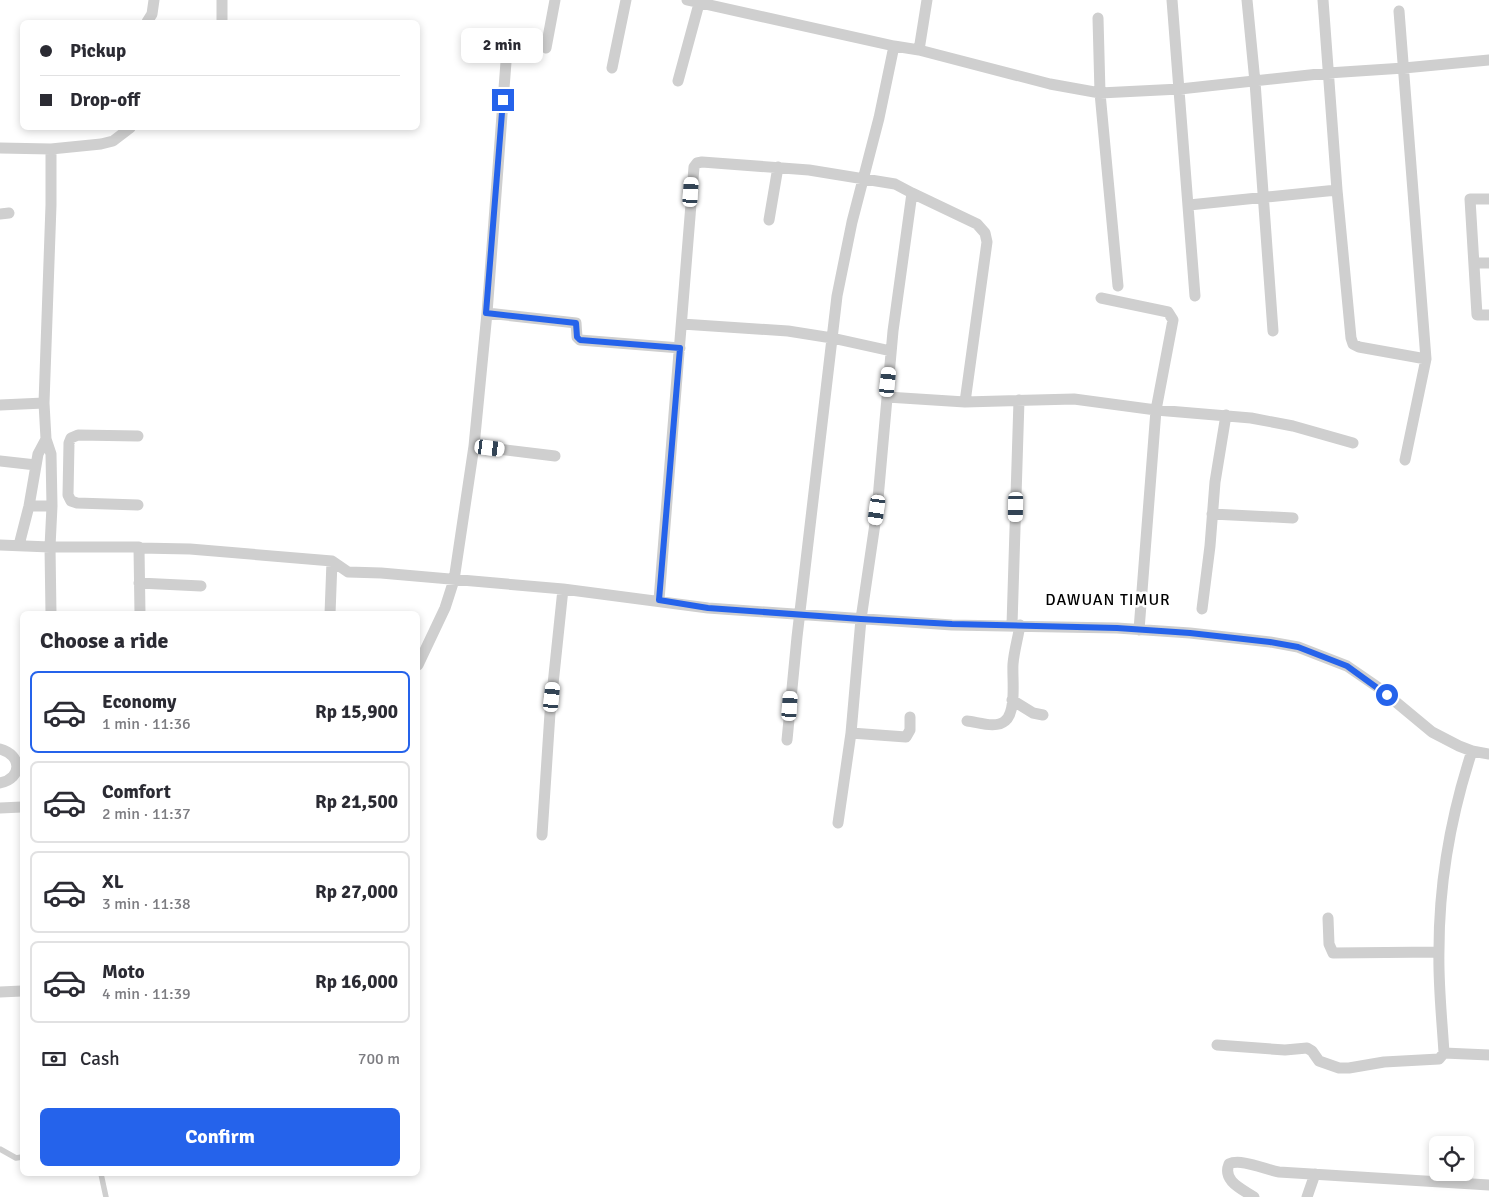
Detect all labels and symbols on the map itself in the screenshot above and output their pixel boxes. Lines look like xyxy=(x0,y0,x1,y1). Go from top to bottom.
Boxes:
callout: 2 min xyxy=(462,28,544,62)
route end xyxy=(492,89,514,111)
car xyxy=(682,177,699,207)
car xyxy=(878,366,897,398)
car xyxy=(474,439,505,457)
car xyxy=(1008,492,1023,522)
car xyxy=(867,494,886,526)
district label: DAWUAN TIMUR xyxy=(1045,590,1171,610)
car xyxy=(542,681,561,713)
route start xyxy=(1376,684,1398,706)
car xyxy=(781,691,798,721)

